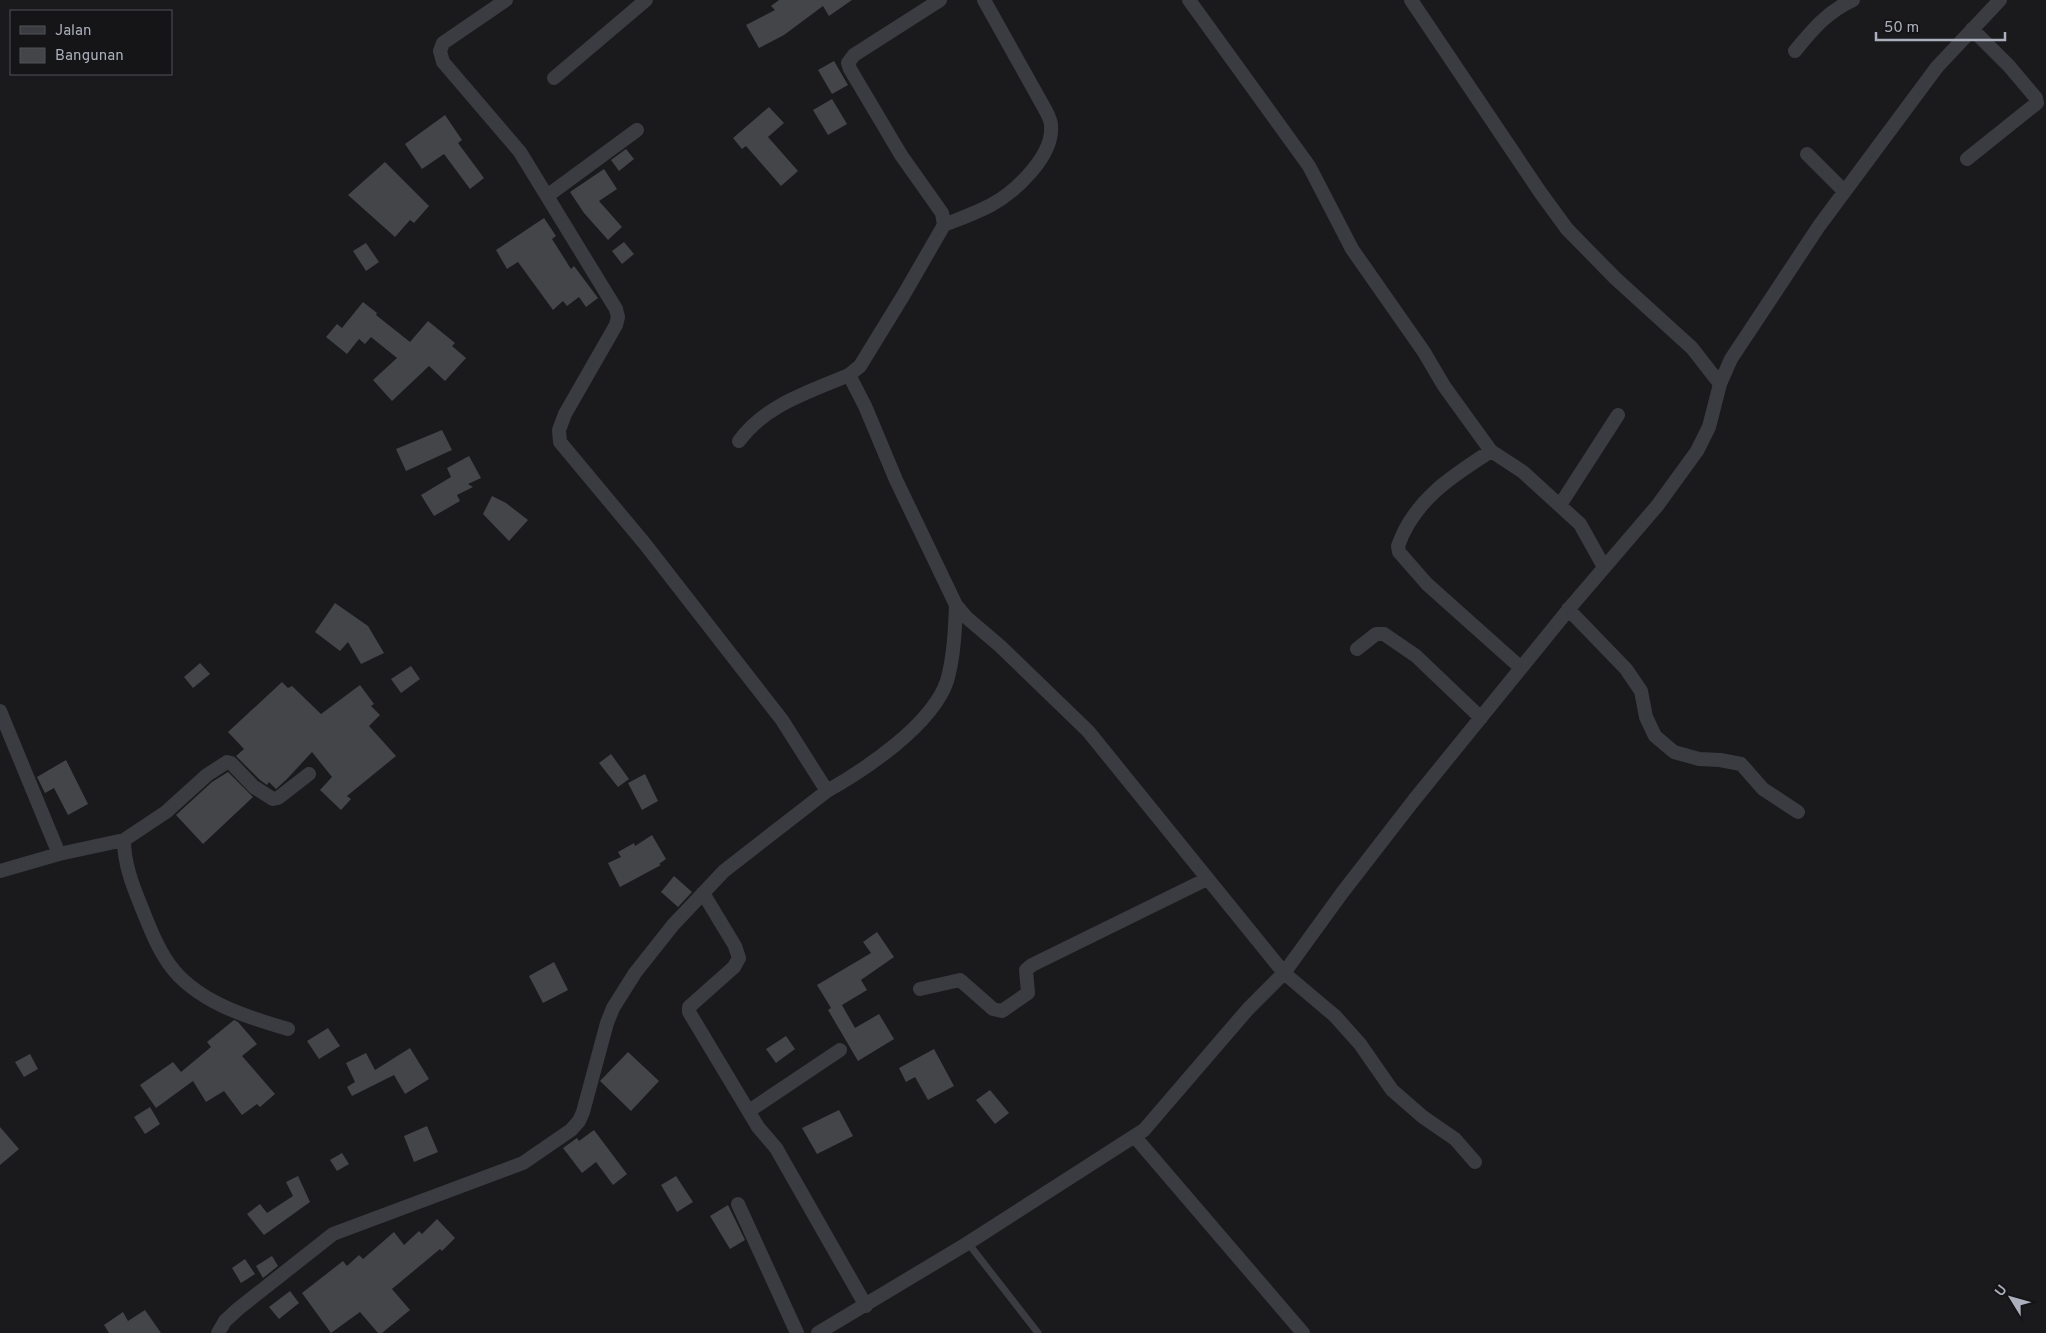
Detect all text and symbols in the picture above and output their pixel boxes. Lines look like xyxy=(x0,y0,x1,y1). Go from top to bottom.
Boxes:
legend xyxy=(10,10,172,75)
scale bar xyxy=(1876,10,2005,42)
text: 50 m xyxy=(1884,19,1919,38)
text: Jalan xyxy=(55,22,92,41)
text: Bangunan xyxy=(55,47,124,66)
north arrow xyxy=(1986,1273,2036,1323)
text: U xyxy=(1992,1282,2012,1300)

